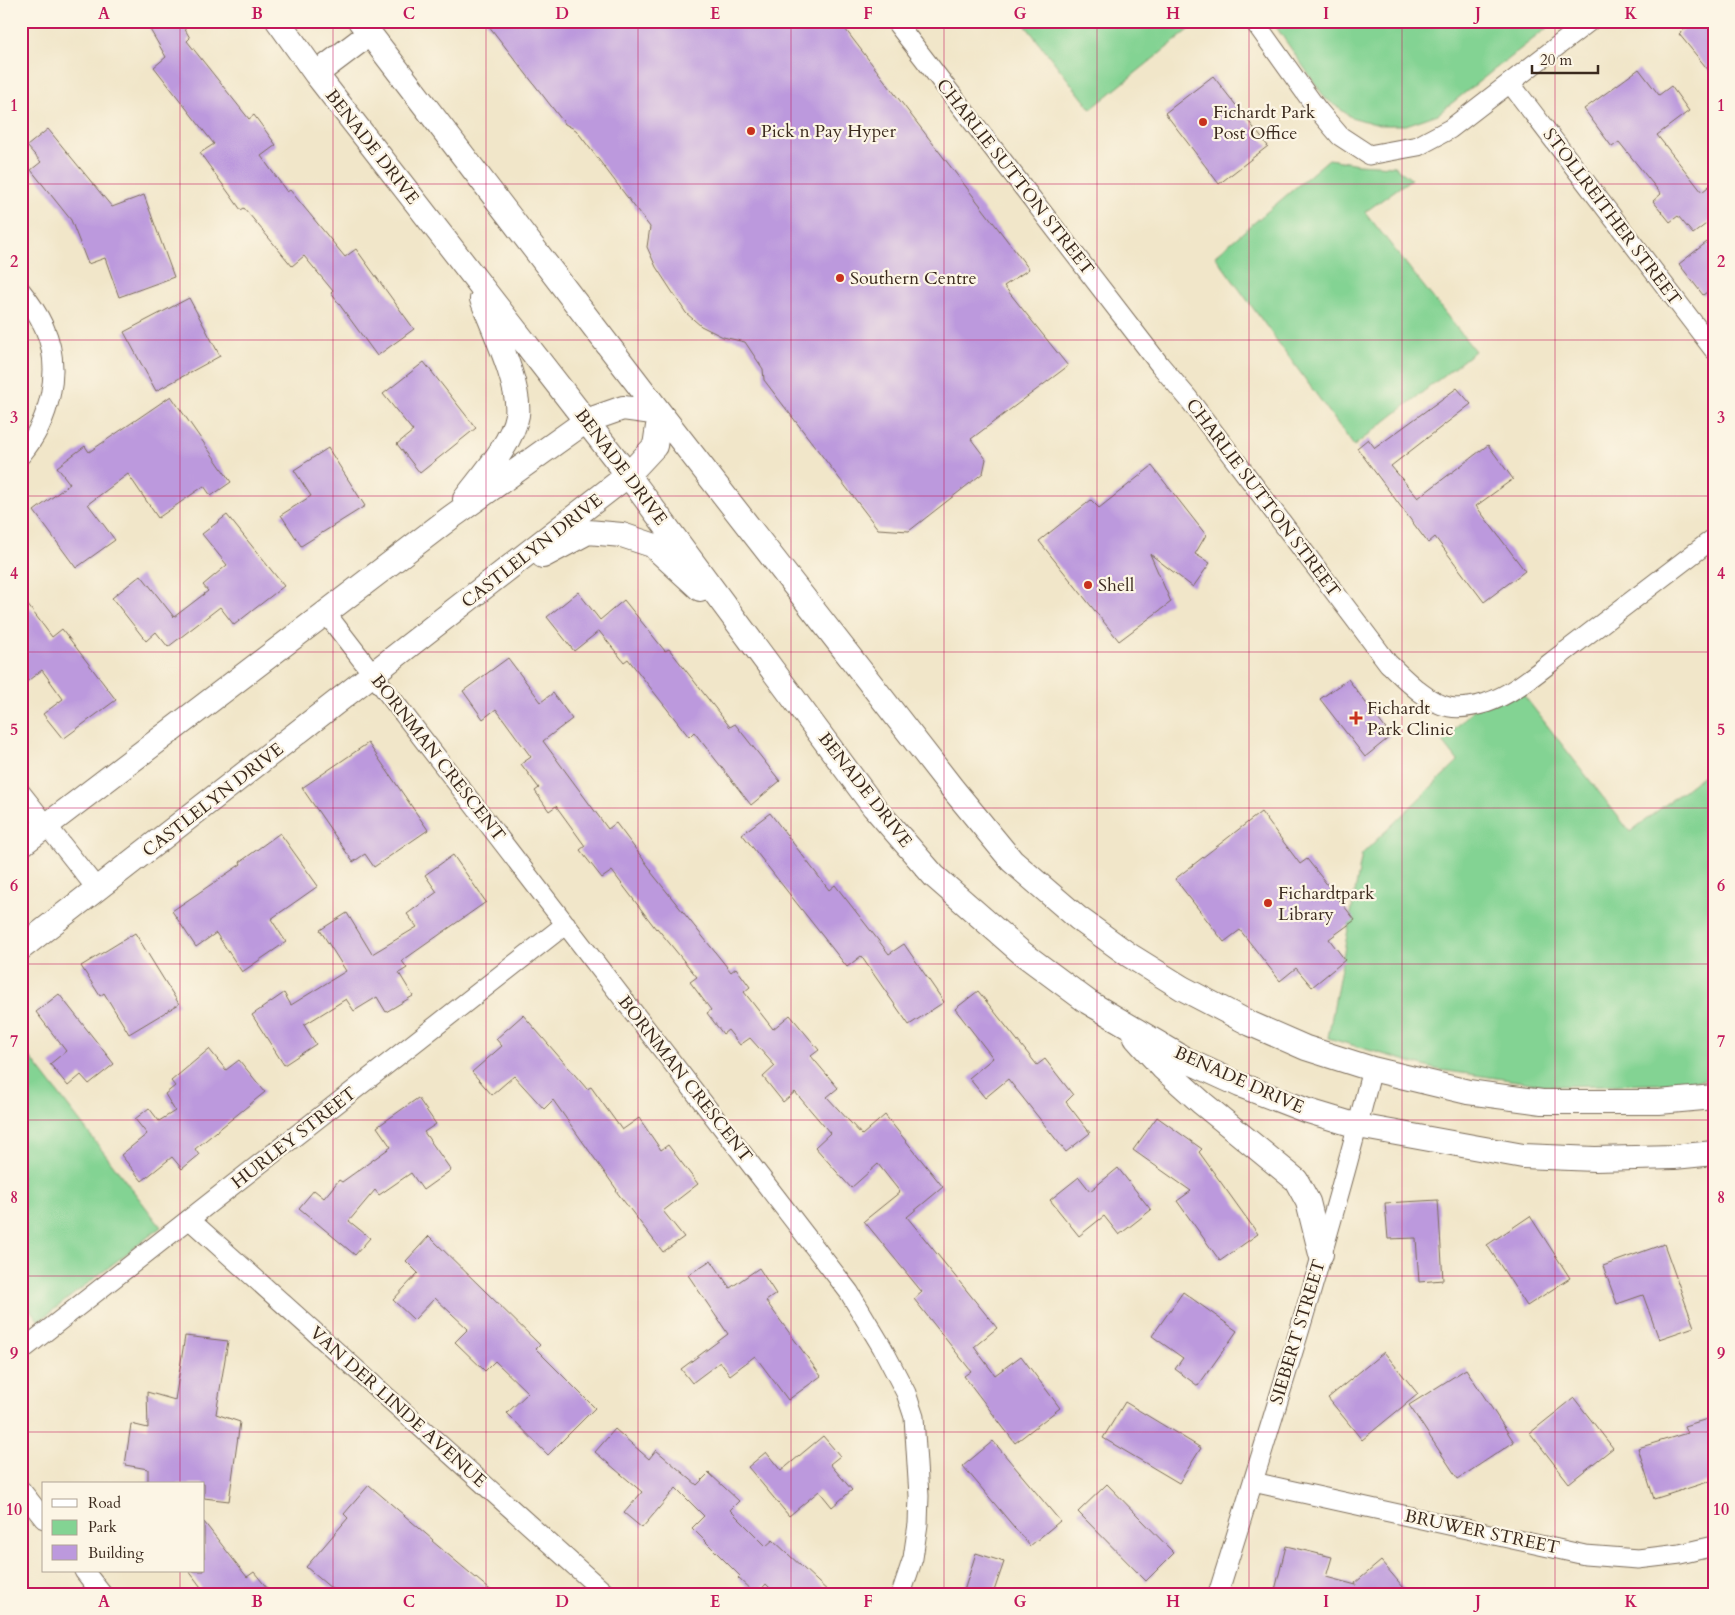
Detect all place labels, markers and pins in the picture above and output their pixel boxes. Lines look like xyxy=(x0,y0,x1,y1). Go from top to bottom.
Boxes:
place label: Fichardt Park Post Office xyxy=(1213,100,1316,146)
marker: Fichardt Park Post Office xyxy=(1197,116,1209,128)
place label: Pick n Pay Hyper xyxy=(761,119,897,144)
marker: Pick n Pay Hyper xyxy=(745,125,757,137)
place label: Southern Centre xyxy=(850,266,977,291)
marker: Southern Centre xyxy=(834,272,846,284)
place label: Shell xyxy=(1098,573,1135,598)
marker: Shell xyxy=(1082,579,1094,591)
place label: Fichardt Park Clinic xyxy=(1367,696,1453,742)
marker: Fichardt Park Clinic xyxy=(1349,711,1363,725)
place label: Fichardtpark Library xyxy=(1278,881,1375,927)
marker: Fichardtpark Library xyxy=(1262,897,1274,909)

